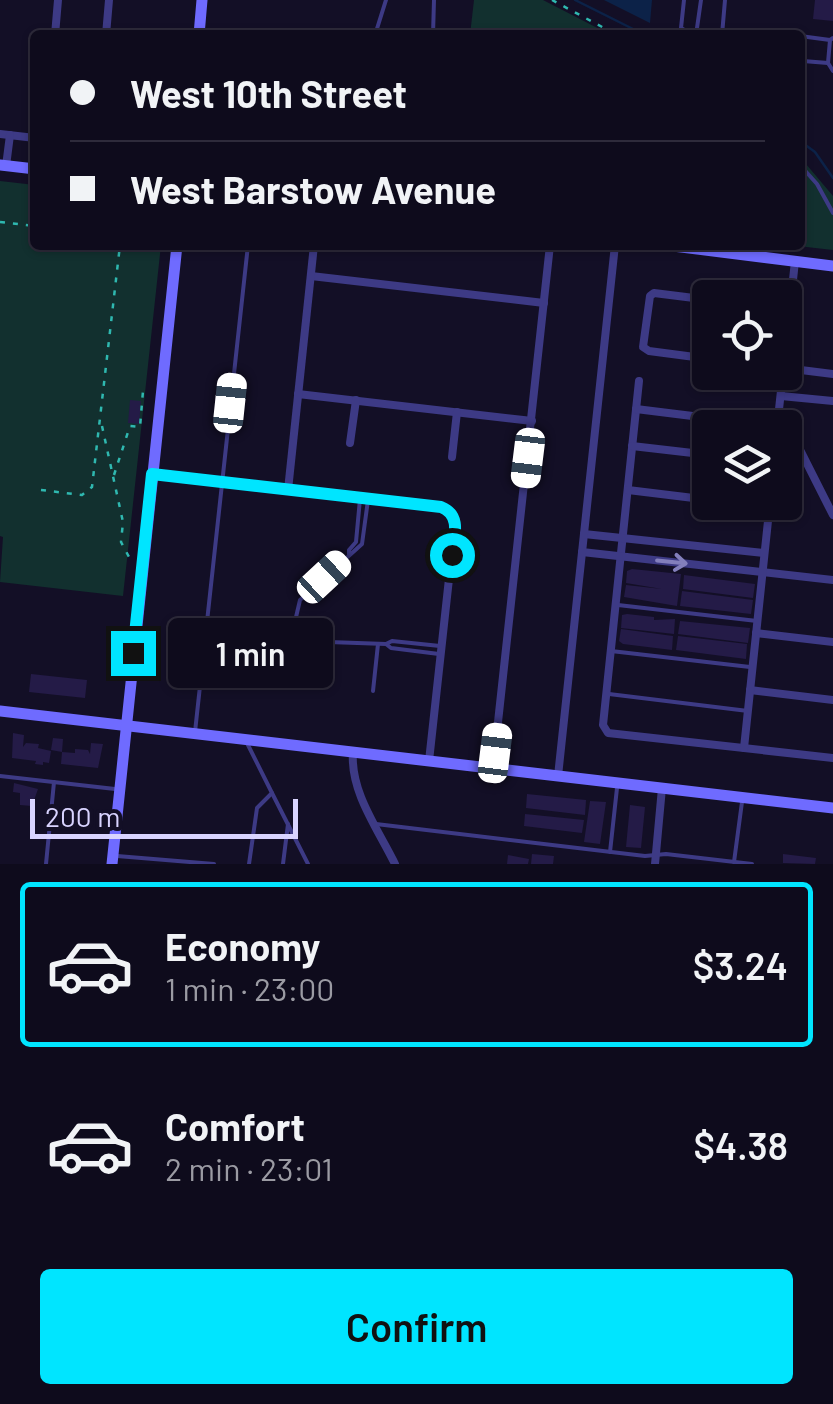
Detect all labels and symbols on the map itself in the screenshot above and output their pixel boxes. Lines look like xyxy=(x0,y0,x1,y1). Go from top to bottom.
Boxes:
car xyxy=(212,372,248,434)
car xyxy=(509,426,547,490)
route start xyxy=(430,533,475,578)
car xyxy=(292,546,356,608)
one-way arrow xyxy=(655,553,688,572)
callout: 1 min xyxy=(168,618,333,688)
route end xyxy=(111,631,156,676)
car xyxy=(476,721,514,785)
scale bar xyxy=(30,794,298,838)

